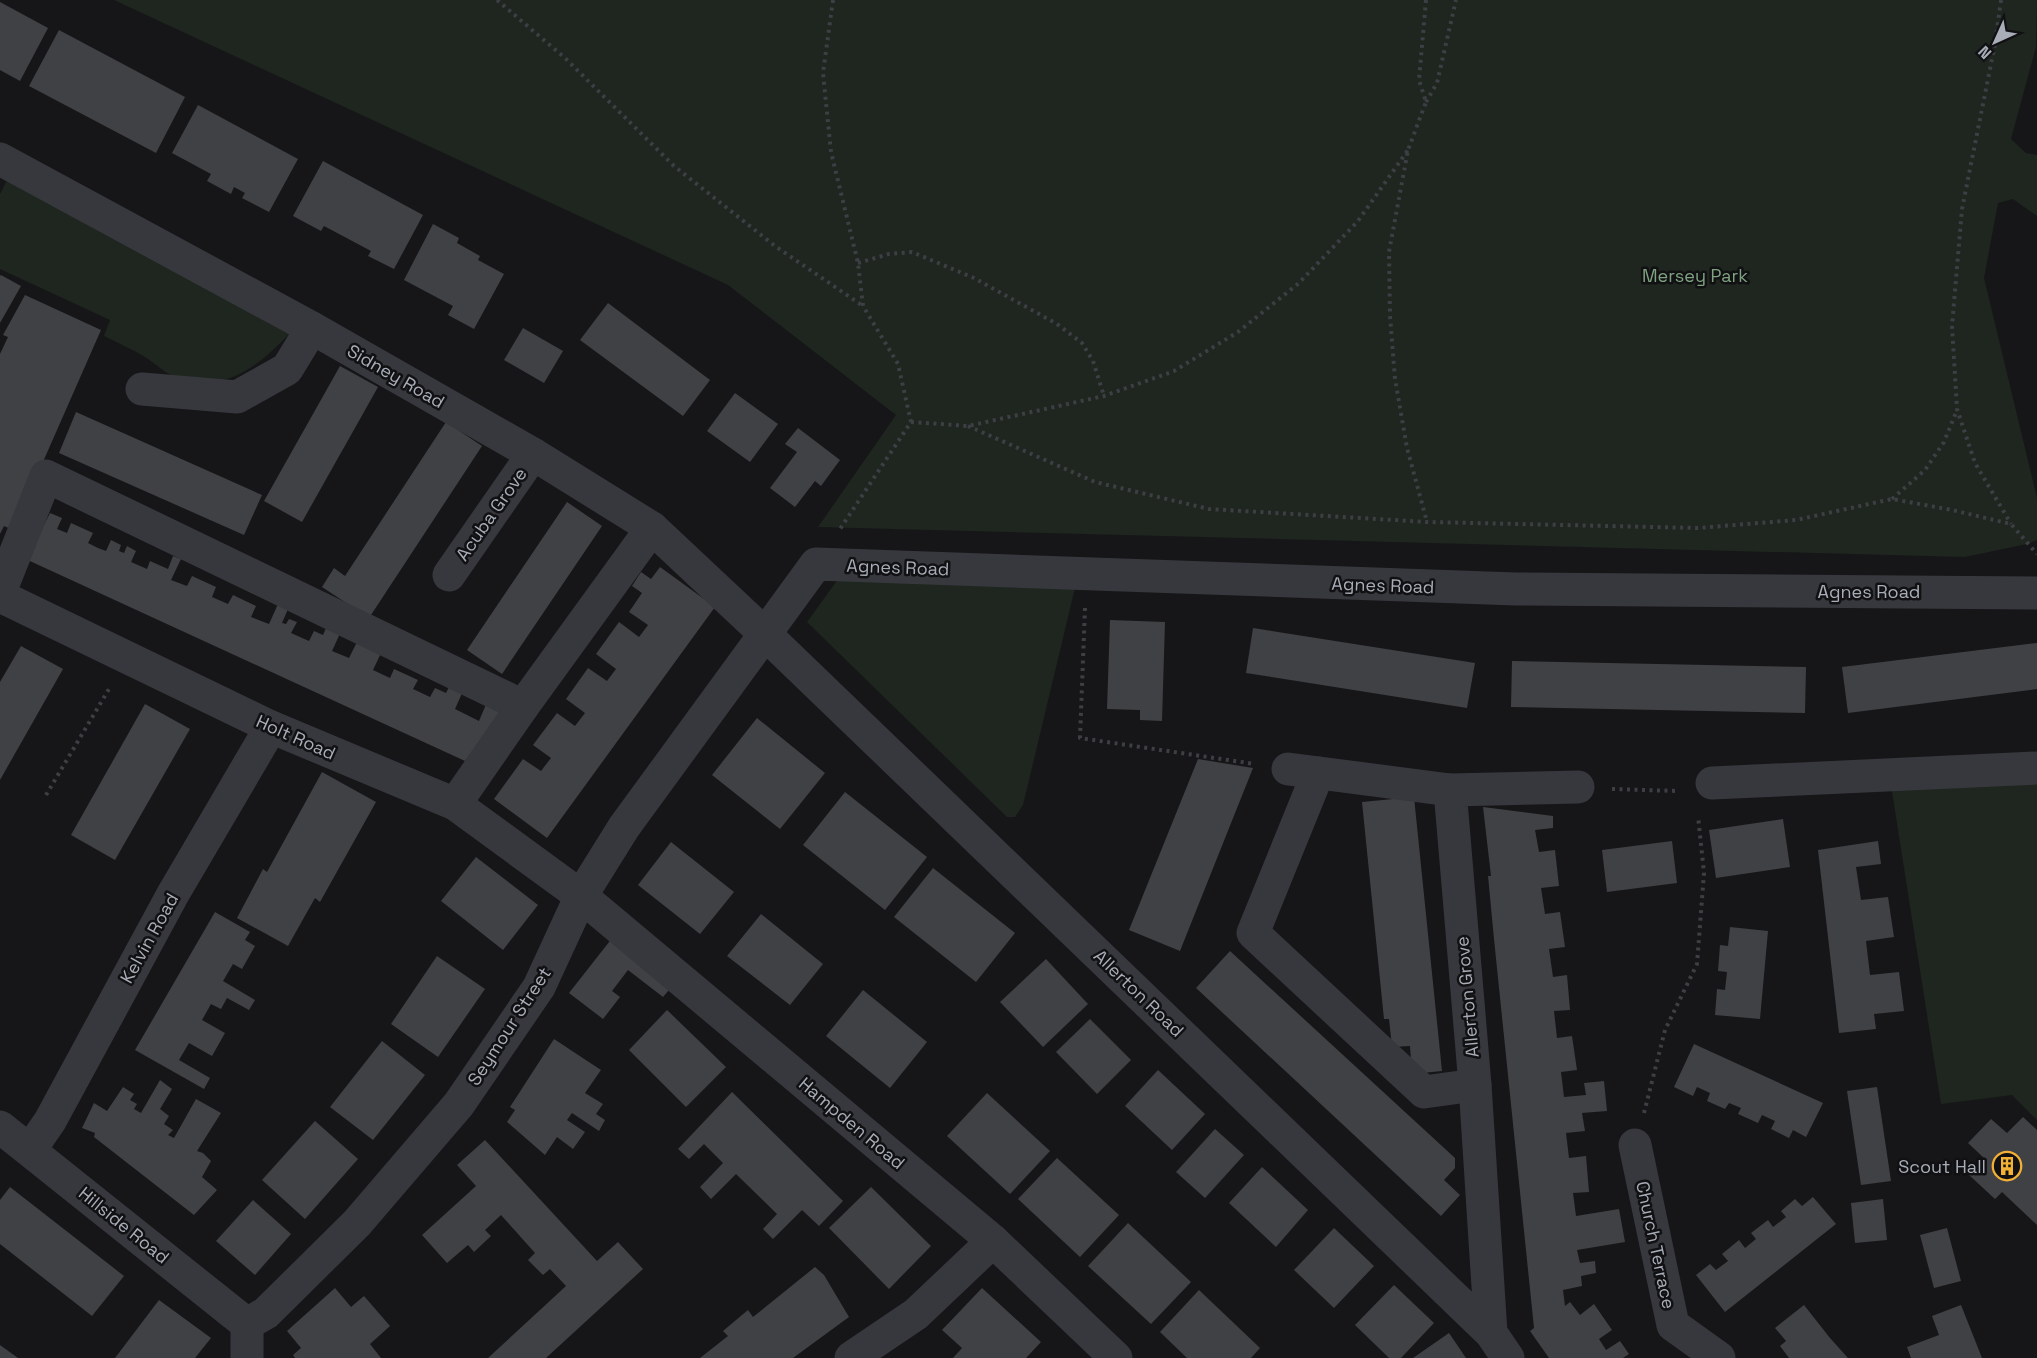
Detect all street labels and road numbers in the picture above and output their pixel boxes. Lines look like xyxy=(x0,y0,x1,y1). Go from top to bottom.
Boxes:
street label: Sidney Road xyxy=(343,339,449,413)
street label: Acuba Grove xyxy=(450,463,532,565)
street label: Agnes Road xyxy=(846,554,950,580)
street label: Agnes Road xyxy=(1331,572,1435,598)
street label: Agnes Road xyxy=(1818,580,1920,603)
street label: Holt Road xyxy=(253,709,339,765)
street label: Kelvin Road xyxy=(115,889,183,987)
street label: Allerton Grove xyxy=(1450,936,1484,1058)
street label: Allerton Road xyxy=(1089,944,1189,1042)
street label: Seymour Street xyxy=(462,962,556,1090)
street label: Hampden Road xyxy=(794,1072,910,1174)
street label: Church Terrace xyxy=(1631,1179,1681,1311)
street label: Hillside Road xyxy=(74,1181,174,1269)

